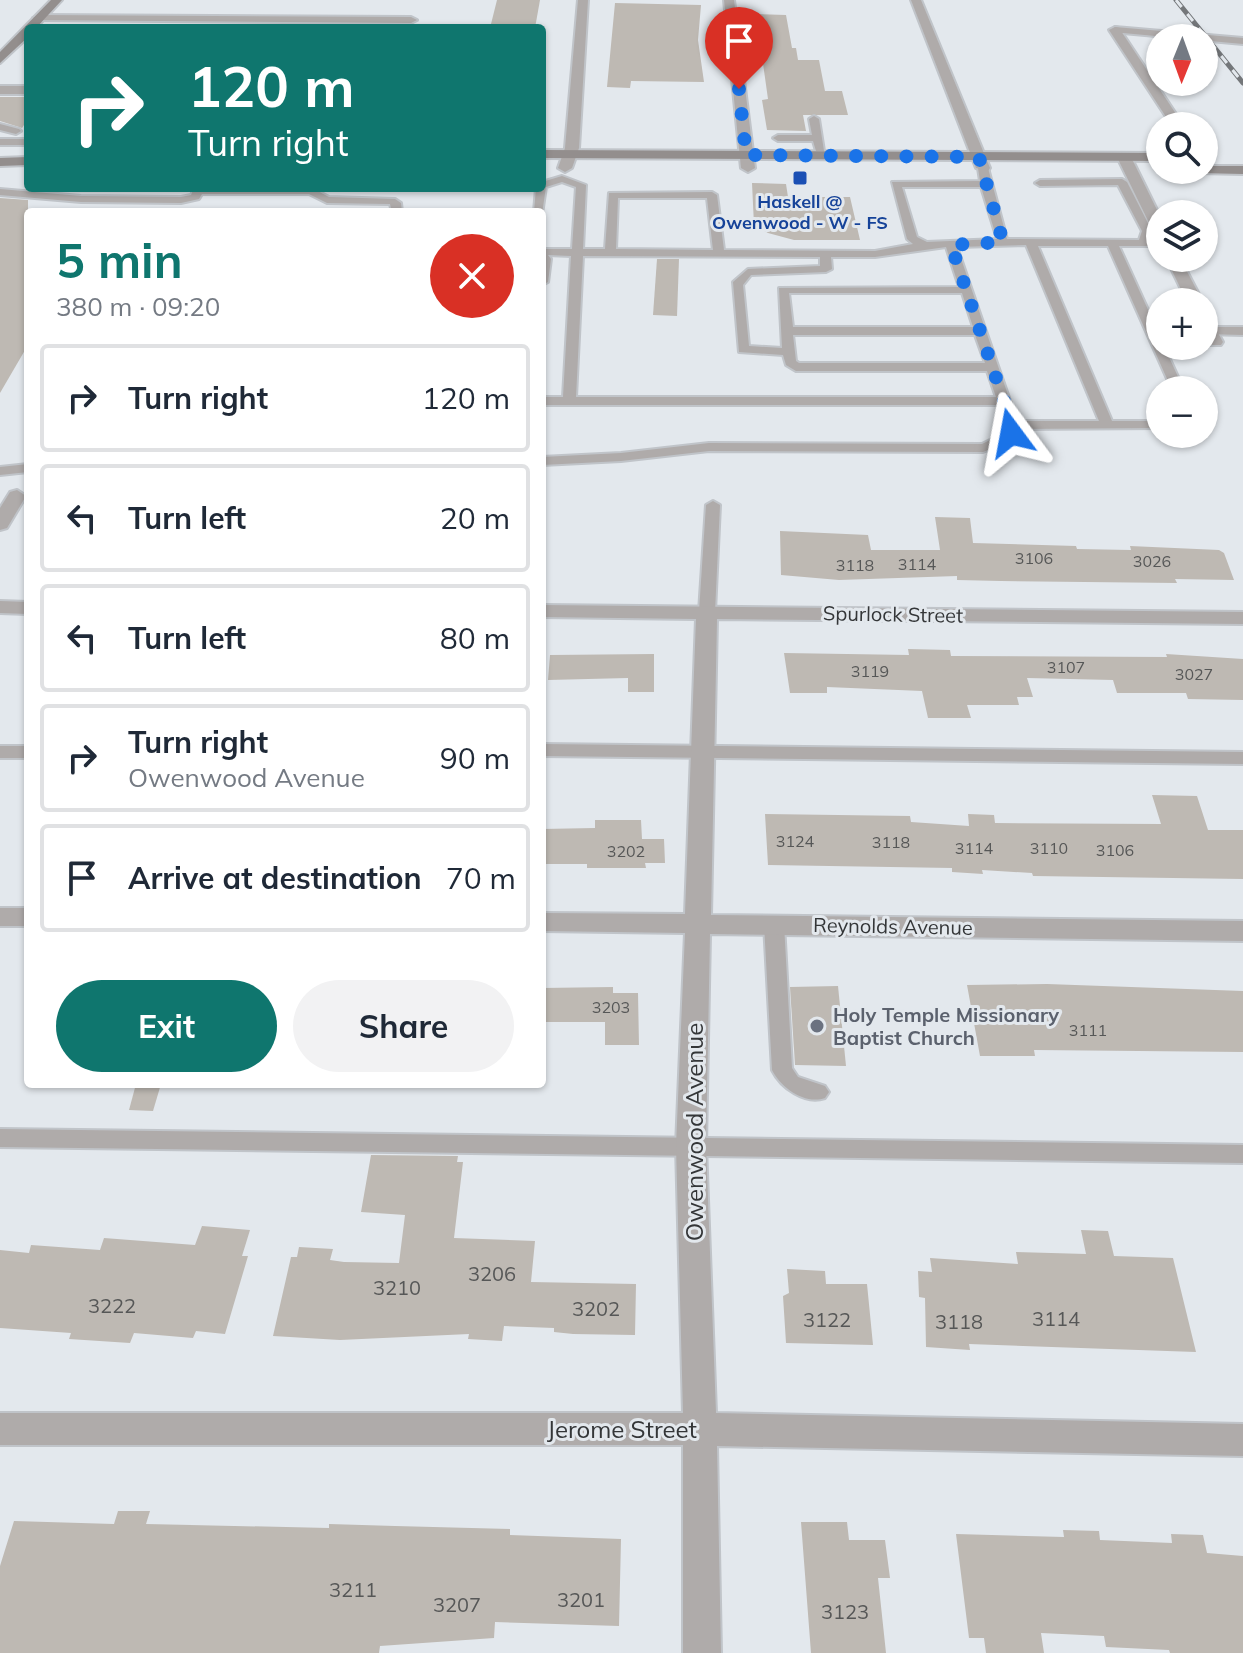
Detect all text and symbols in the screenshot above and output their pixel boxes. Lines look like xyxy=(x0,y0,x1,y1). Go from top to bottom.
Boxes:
pin xyxy=(705,7,773,89)
icon: arrive xyxy=(717,19,761,63)
north arrow xyxy=(1146,24,1218,96)
map controls xyxy=(1146,24,1218,448)
text: 120 m xyxy=(188,51,355,121)
icon: right xyxy=(56,56,160,160)
button: search xyxy=(1146,112,1218,184)
text: Turn right xyxy=(188,120,349,165)
marker: Haskell @ Owenwood - W - FS xyxy=(791,169,809,187)
place label: Haskell @ Owenwood - W - FS xyxy=(712,190,888,234)
button: layers xyxy=(1146,200,1218,272)
text: 5 min xyxy=(56,230,183,290)
button: close xyxy=(430,234,514,318)
button: + xyxy=(1146,288,1218,360)
text: 380 m · 09:20 xyxy=(56,290,220,323)
icon: right xyxy=(60,376,104,420)
button: − xyxy=(1146,376,1218,448)
text: Turn right xyxy=(128,379,268,417)
text: 120 m xyxy=(422,379,510,417)
position arrow xyxy=(969,391,1053,475)
icon: left xyxy=(60,496,104,540)
text: Turn left xyxy=(128,499,246,537)
text: 20 m xyxy=(440,499,510,537)
house number: 3106 xyxy=(1015,548,1053,568)
house number: 3026 xyxy=(1133,551,1171,571)
house number: 3114 xyxy=(898,554,937,574)
house number: 3118 xyxy=(836,555,874,575)
street label: Spurlock Street xyxy=(823,600,963,628)
icon: left xyxy=(60,616,104,660)
text: Turn left xyxy=(128,619,246,657)
text: 80 m xyxy=(440,619,510,657)
house number: 3107 xyxy=(1047,657,1085,677)
house number: 3119 xyxy=(851,661,889,681)
house number: 3027 xyxy=(1175,664,1213,684)
text: Turn right xyxy=(128,723,268,761)
icon: right xyxy=(60,736,104,780)
text: 90 m xyxy=(440,739,510,777)
text: Owenwood Avenue xyxy=(128,761,365,794)
house number: 3124 xyxy=(776,831,815,851)
house number: 3118 xyxy=(872,832,910,852)
house number: 3114 xyxy=(955,838,994,858)
house number: 3110 xyxy=(1030,838,1068,858)
house number: 3106 xyxy=(1096,840,1134,860)
house number: 3202 xyxy=(607,841,645,861)
icon: arrive xyxy=(60,856,104,900)
text: Arrive at destination xyxy=(128,859,422,897)
text: 70 m xyxy=(446,859,516,897)
street label: Reynolds Avenue xyxy=(813,912,973,940)
button: Exit xyxy=(56,980,277,1072)
button: Share xyxy=(293,980,514,1072)
house number: 3203 xyxy=(592,997,630,1017)
place label: Holy Temple Missionary Baptist Church xyxy=(833,1002,1059,1050)
marker: Holy Temple Missionary Baptist Church xyxy=(808,1017,826,1035)
house number: 3111 xyxy=(1069,1020,1107,1040)
street label: Owenwood Avenue xyxy=(679,1023,709,1241)
house number: 3206 xyxy=(468,1261,516,1286)
house number: 3210 xyxy=(373,1275,421,1300)
house number: 3222 xyxy=(88,1293,136,1318)
house number: 3202 xyxy=(572,1296,620,1321)
house number: 3114 xyxy=(1032,1306,1080,1331)
house number: 3122 xyxy=(803,1307,851,1332)
house number: 3118 xyxy=(935,1309,983,1334)
street label: Jerome Street xyxy=(547,1414,697,1444)
house number: 3211 xyxy=(329,1577,377,1602)
house number: 3201 xyxy=(557,1587,605,1612)
house number: 3207 xyxy=(433,1592,481,1617)
house number: 3123 xyxy=(821,1599,869,1624)

